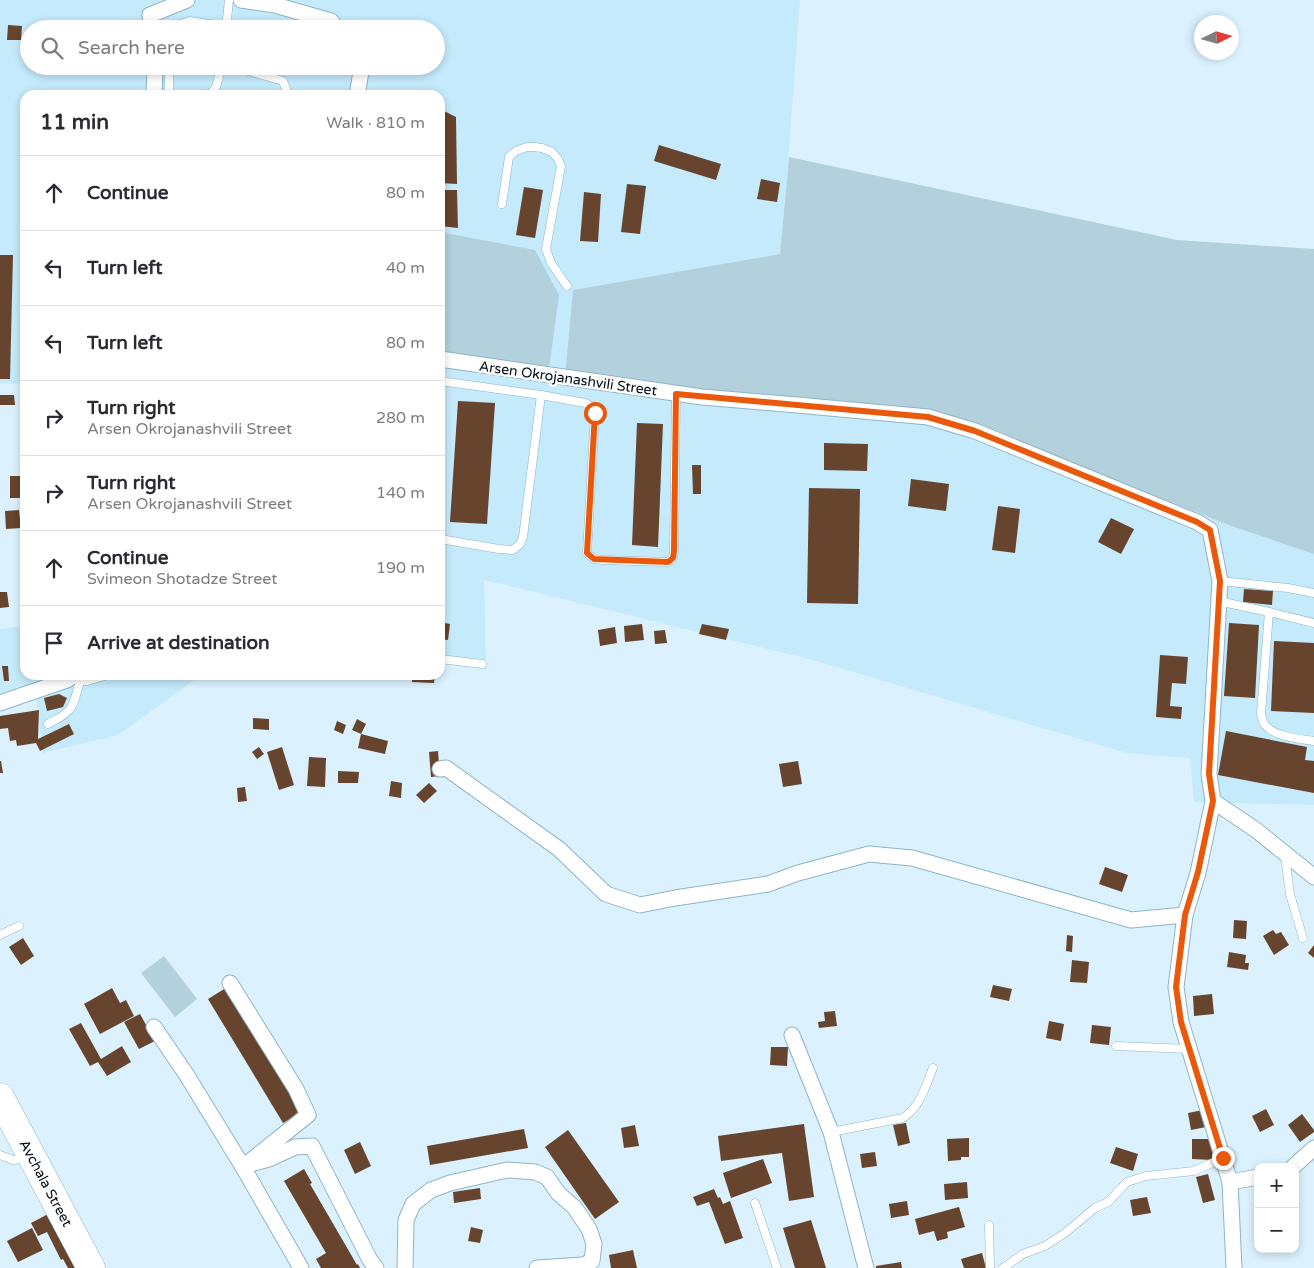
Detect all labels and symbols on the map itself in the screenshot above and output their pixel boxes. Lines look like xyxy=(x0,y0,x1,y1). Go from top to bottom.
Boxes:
north arrow xyxy=(1194,15,1239,60)
street label: Arsen Okrojanashvili Street xyxy=(478,358,659,399)
route start xyxy=(584,402,607,425)
street label: Avchala Street xyxy=(15,1137,76,1230)
route end xyxy=(1212,1147,1235,1170)

